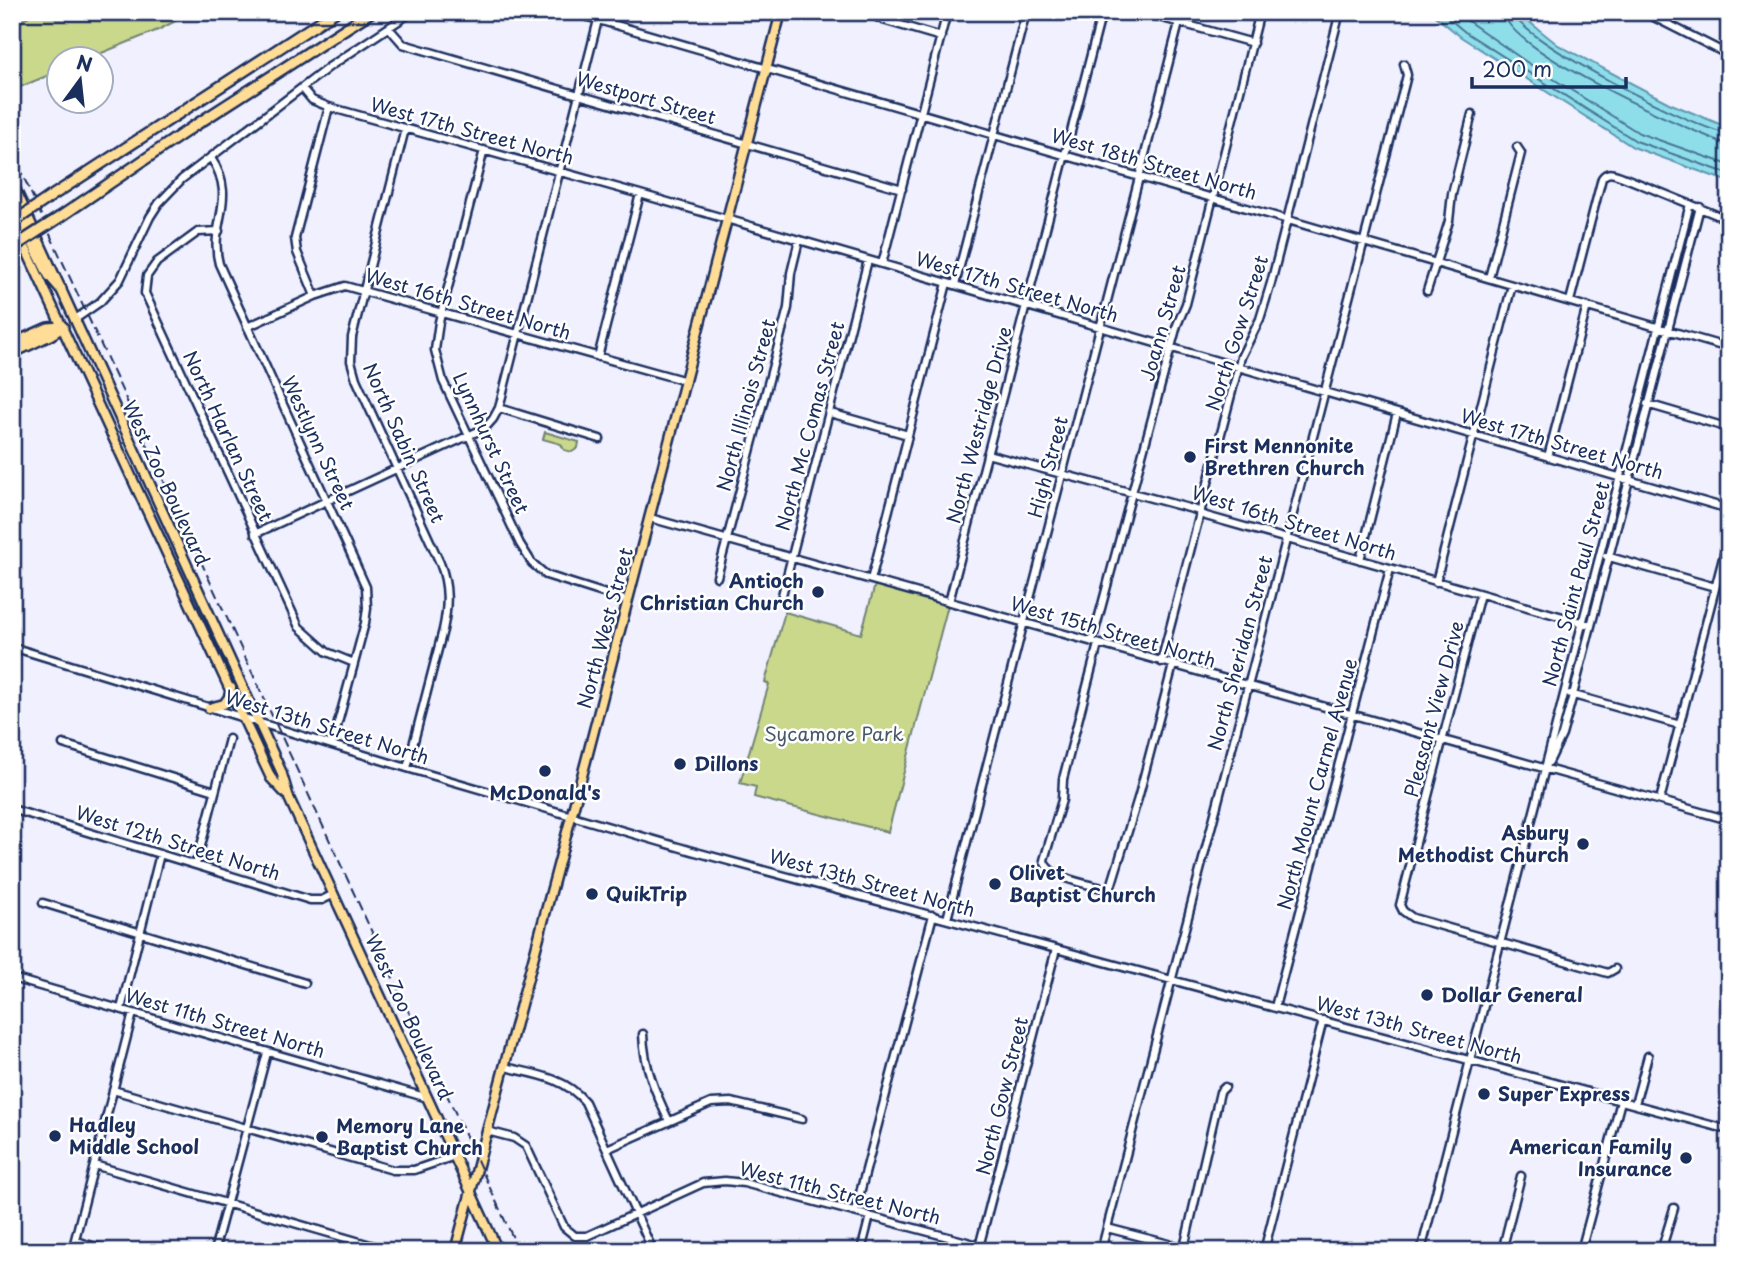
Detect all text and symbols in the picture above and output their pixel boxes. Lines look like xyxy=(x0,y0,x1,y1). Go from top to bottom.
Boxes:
north arrow xyxy=(46,46,116,116)
scale bar xyxy=(1472,46,1626,90)
text: N xyxy=(74,47,96,78)
text: 200 m xyxy=(1482,52,1552,84)
street label: Westport Street xyxy=(573,64,720,130)
street label: West 17th Street North xyxy=(367,89,577,171)
street label: West 18th Street North xyxy=(1048,120,1260,206)
street label: West 17th Street North xyxy=(913,244,1122,328)
street label: North Gow Street xyxy=(1198,251,1274,414)
street label: West 16th Street North xyxy=(362,260,575,346)
street label: Joann Street xyxy=(1132,261,1192,384)
street label: North Illinois Street xyxy=(709,315,782,494)
street label: North Mc Comas Street xyxy=(768,318,851,534)
street label: North Westridge Drive xyxy=(938,323,1018,526)
street label: North Harlan Street xyxy=(177,346,281,526)
street label: North Sabin Street xyxy=(357,358,453,527)
street label: Lynnhurst Street xyxy=(447,367,537,518)
street label: Westlynn Street xyxy=(276,371,362,515)
street label: West Zoo Boulevard xyxy=(116,395,218,570)
street label: West 17th Street North xyxy=(1458,401,1667,485)
street label: High Street xyxy=(1020,413,1074,521)
place label: First Mennonite Brethren Church xyxy=(1204,431,1365,481)
marker: First Mennonite Brethren Church xyxy=(1182,449,1198,465)
street label: West 16th Street North xyxy=(1188,478,1400,567)
street label: North Saint Paul Street xyxy=(1534,478,1616,689)
street label: North West Street xyxy=(569,544,639,711)
street label: North Sheridan Street xyxy=(1200,552,1279,753)
place label: Antioch Christian Church xyxy=(640,566,804,616)
marker: Antioch Christian Church xyxy=(810,584,826,600)
street label: West 15th Street North xyxy=(1007,588,1219,674)
street label: Pleasant View Drive xyxy=(1396,618,1470,800)
street label: North Mount Carmel Avenue xyxy=(1269,655,1363,913)
street label: West 13th Street North xyxy=(222,682,433,770)
park label: Sycamore Park xyxy=(764,719,904,747)
place label: Dillons xyxy=(694,749,758,777)
marker: Dillons xyxy=(672,756,688,772)
marker: McDonald's xyxy=(537,763,553,779)
place label: McDonald's xyxy=(489,778,601,806)
street label: West 12th Street North xyxy=(73,798,284,887)
place label: Asbury Methodist Church xyxy=(1398,818,1569,868)
marker: Asbury Methodist Church xyxy=(1575,836,1591,852)
street label: West 13th Street North xyxy=(766,841,978,923)
place label: Olivet Baptist Church xyxy=(1009,858,1156,908)
marker: Olivet Baptist Church xyxy=(987,876,1003,892)
place label: QuikTrip xyxy=(606,879,687,907)
marker: QuikTrip xyxy=(584,886,600,902)
street label: West Zoo Boulevard xyxy=(359,929,461,1104)
street label: West 11th Street North xyxy=(122,980,328,1064)
place label: Dollar General xyxy=(1441,980,1583,1008)
marker: Dollar General xyxy=(1419,987,1435,1003)
street label: West 13th Street North xyxy=(1313,988,1525,1070)
street label: North Gow Street xyxy=(968,1013,1034,1178)
place label: Super Express xyxy=(1498,1079,1630,1107)
marker: Super Express xyxy=(1476,1086,1492,1102)
place label: Hadley Middle School xyxy=(69,1110,199,1160)
place label: Memory Lane Baptist Church xyxy=(336,1111,483,1161)
marker: Hadley Middle School xyxy=(47,1128,63,1144)
marker: Memory Lane Baptist Church xyxy=(314,1129,330,1145)
place label: American Family Insurance xyxy=(1508,1132,1672,1182)
marker: American Family Insurance xyxy=(1678,1150,1694,1166)
street label: West 11th Street North xyxy=(737,1153,944,1231)

